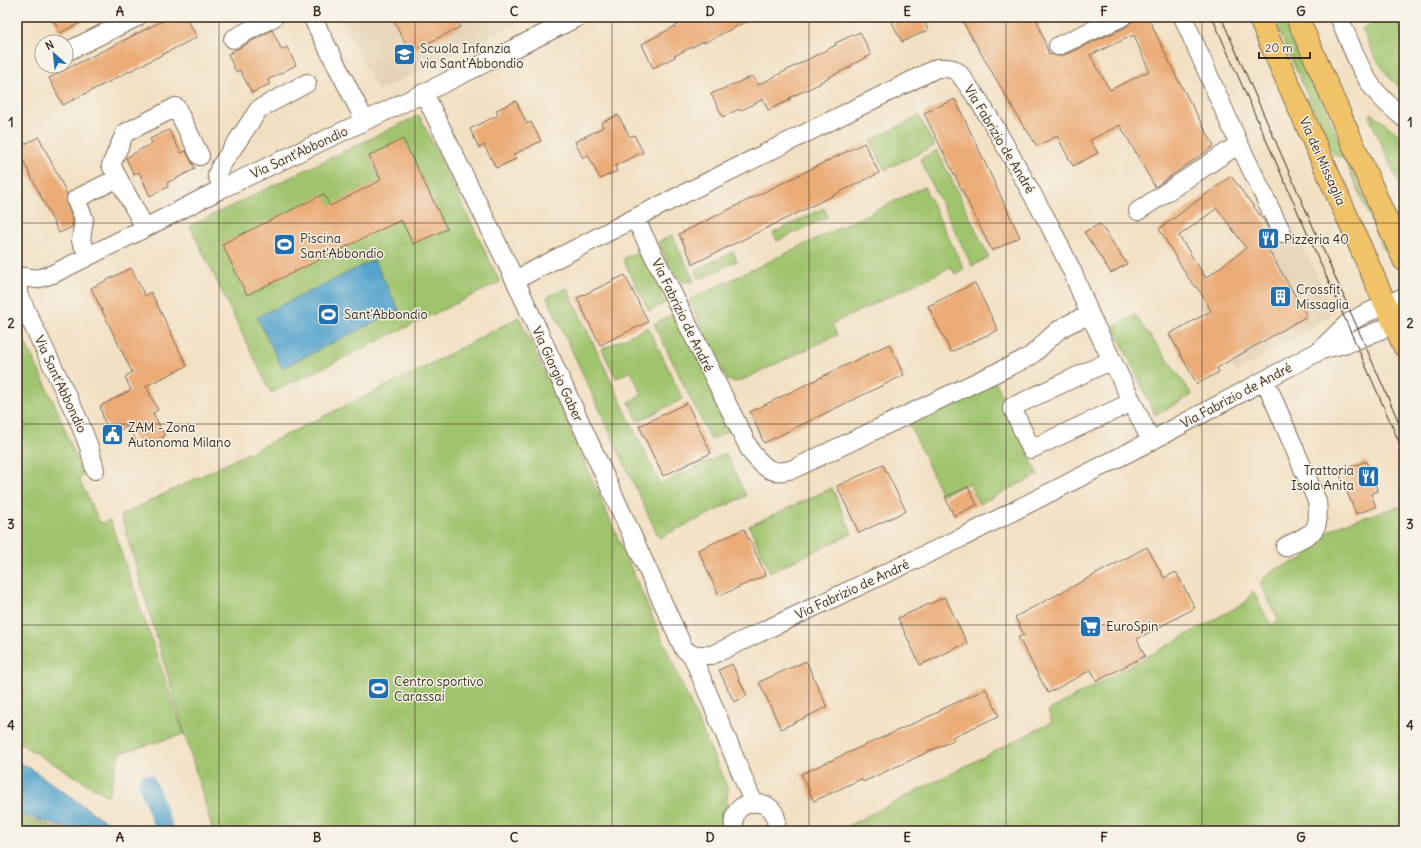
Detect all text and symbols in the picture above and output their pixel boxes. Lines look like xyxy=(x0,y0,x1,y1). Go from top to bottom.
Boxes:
text: A xyxy=(116,3,125,20)
text: B xyxy=(313,3,322,20)
text: C xyxy=(510,3,519,20)
text: D xyxy=(705,3,715,20)
text: E xyxy=(903,3,911,20)
text: F xyxy=(1100,3,1108,20)
text: G xyxy=(1296,3,1306,20)
north arrow xyxy=(34,34,74,74)
scale bar xyxy=(1259,34,1310,60)
text: N xyxy=(43,37,56,53)
place label: Scuola Infanzia via Sant'Abbondio xyxy=(420,40,524,72)
text: 20 m xyxy=(1265,40,1293,55)
school or university icon: Scuola Infanzia via Sant'Abbondio xyxy=(392,42,418,68)
street label: Via Fabrizio de André xyxy=(960,82,1039,197)
text: 1 xyxy=(8,114,14,131)
street label: Via dei Missaglia xyxy=(1295,114,1350,208)
text: 1 xyxy=(1407,114,1413,131)
street label: Via Sant'Abbondio xyxy=(248,122,351,182)
restaurant icon: Pizzeria 40 xyxy=(1256,226,1282,252)
place label: Piscina Sant'Abbondio xyxy=(300,230,384,262)
place label: Pizzeria 40 xyxy=(1284,231,1349,248)
sports icon: Piscina Sant'Abbondio xyxy=(272,232,298,258)
street label: Via Fabrizio de André xyxy=(648,256,717,375)
place label: Crossfit Missaglia xyxy=(1296,281,1349,313)
building icon: Crossfit Missaglia xyxy=(1267,283,1293,309)
sports icon: Sant'Abbondio xyxy=(315,301,341,327)
place label: Sant'Abbondio xyxy=(344,306,428,323)
text: 2 xyxy=(7,315,15,332)
text: 2 xyxy=(1406,315,1414,332)
street label: Via Giorgio Gaber xyxy=(528,324,587,425)
street label: Via Sant'Abbondio xyxy=(31,333,91,436)
street label: Via Fabrizio de André xyxy=(1178,359,1295,432)
place label: ZAM - Zona Autonoma Milano xyxy=(128,419,231,451)
public building icon: ZAM - Zona Autonoma Milano xyxy=(99,421,125,447)
place label: Trattoria Isola Anita xyxy=(1291,462,1354,494)
restaurant icon: Trattoria Isola Anita xyxy=(1356,464,1382,490)
text: 3 xyxy=(7,516,15,533)
text: 3 xyxy=(1406,516,1414,533)
street label: Via Fabrizio de André xyxy=(793,556,912,623)
supermarket icon: EuroSpin xyxy=(1077,613,1103,639)
place label: EuroSpin xyxy=(1106,618,1159,635)
place label: Centro sportivo Carassai xyxy=(394,673,483,705)
sports icon: Centro sportivo Carassai xyxy=(365,675,391,701)
text: 4 xyxy=(7,717,15,734)
text: 4 xyxy=(1406,717,1414,734)
text: A xyxy=(116,829,125,846)
text: B xyxy=(313,829,322,846)
text: C xyxy=(510,829,519,846)
text: D xyxy=(705,829,715,846)
text: E xyxy=(903,829,911,846)
text: F xyxy=(1100,829,1108,846)
text: G xyxy=(1296,829,1306,846)

